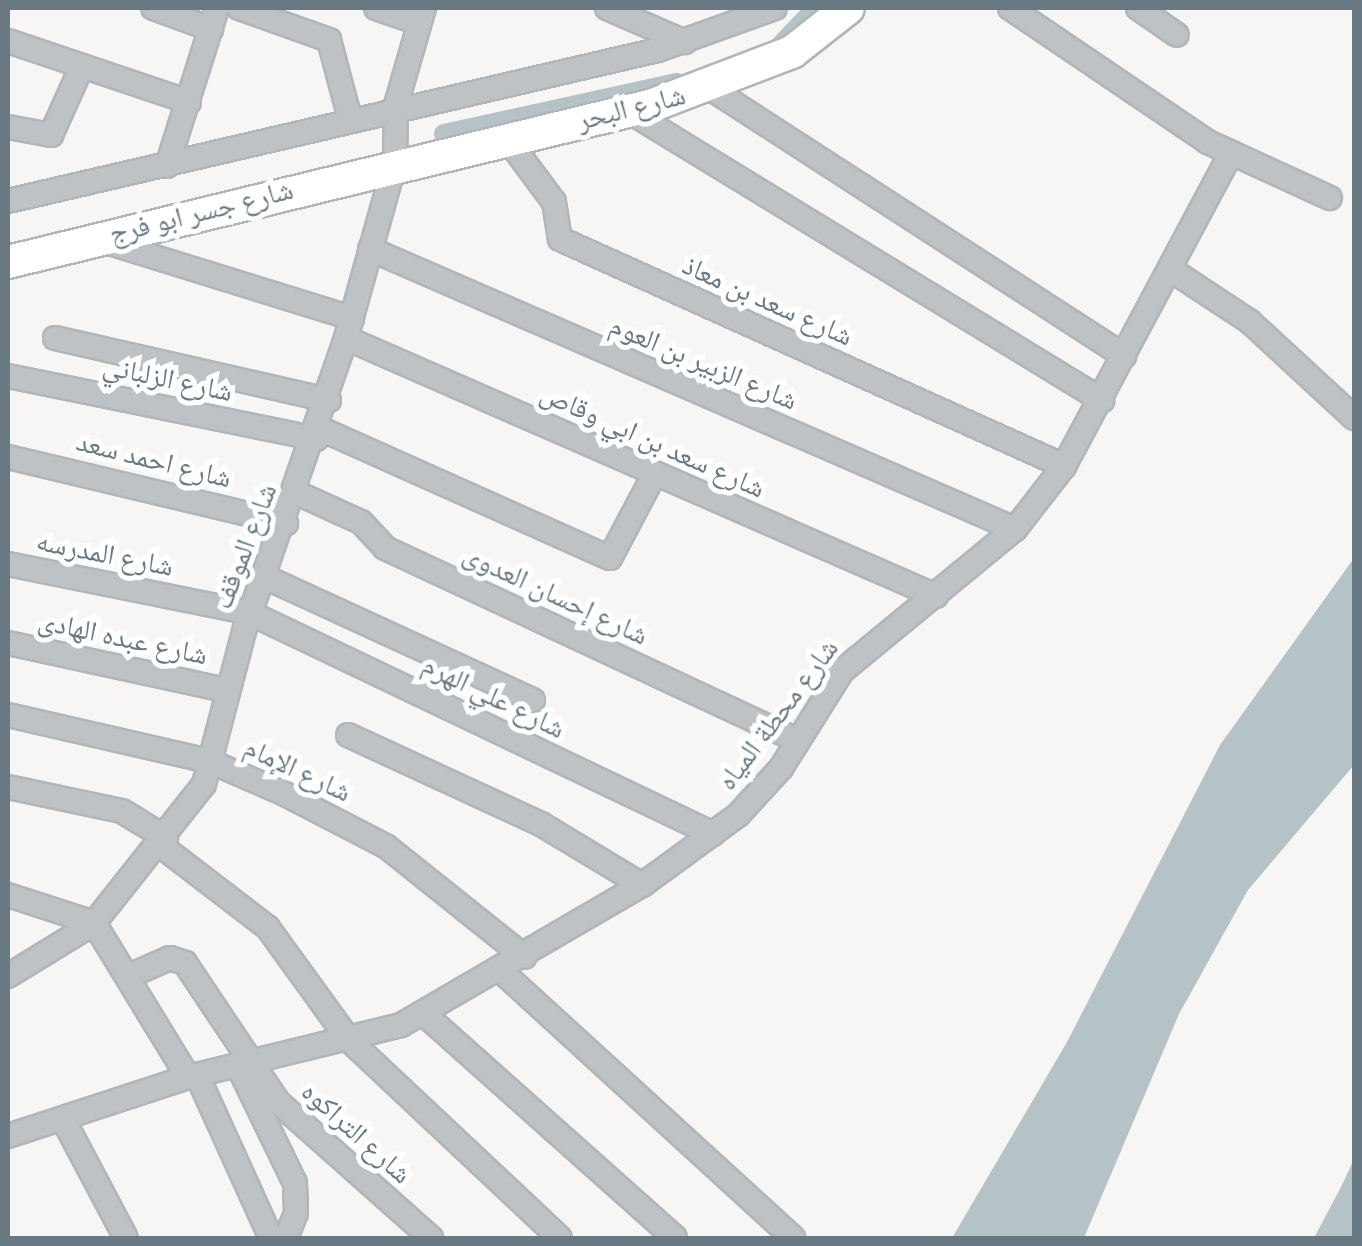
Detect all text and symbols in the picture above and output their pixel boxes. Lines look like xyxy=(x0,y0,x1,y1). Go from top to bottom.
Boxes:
street label: شارع البحر xyxy=(573,77,689,137)
street label: شارع جسر ابو فرج xyxy=(105,172,297,250)
street label: شارع سعد بن معاذ xyxy=(678,247,858,353)
street label: شارع الزبير بن العوم xyxy=(605,307,803,417)
street label: شارع الزلباني xyxy=(100,348,236,408)
street label: شارع سعد بن ابي وقاص xyxy=(535,375,771,505)
street label: شارع احمد سعد xyxy=(73,424,235,494)
street label: شارع الموقف xyxy=(205,479,283,613)
street label: شارع المدرسه xyxy=(34,523,176,583)
street label: شارع إحسان العدوى xyxy=(458,536,654,652)
street label: شارع عبده الهادى xyxy=(35,603,211,671)
street label: شارع محطة المياه xyxy=(709,632,845,796)
street label: شارع علي الهرم xyxy=(417,647,571,745)
street label: شارع الإمام xyxy=(239,730,357,808)
street label: شارع التراكوه xyxy=(295,1074,419,1190)

